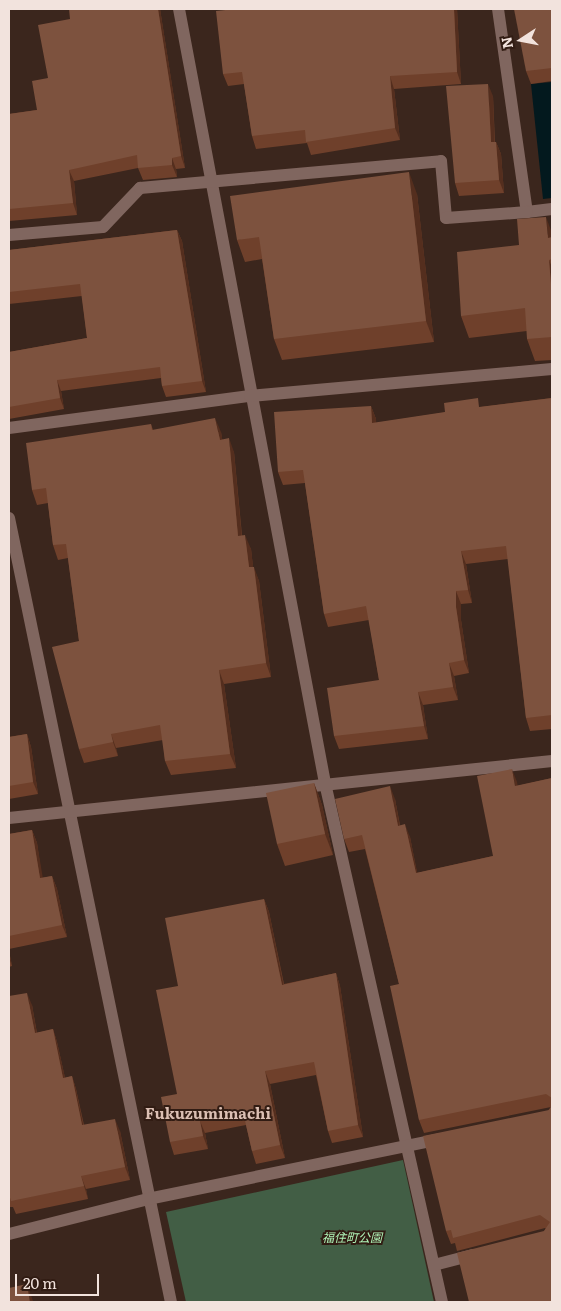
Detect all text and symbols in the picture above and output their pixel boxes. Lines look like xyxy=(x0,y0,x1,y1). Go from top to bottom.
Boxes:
north arrow xyxy=(496,15,546,65)
text: N xyxy=(495,35,517,51)
district label: Fukuzumimachi xyxy=(145,1104,271,1122)
park label: 福住町公園 xyxy=(322,1231,382,1245)
scale bar xyxy=(18,1264,101,1296)
text: 20 m xyxy=(23,1271,57,1294)

